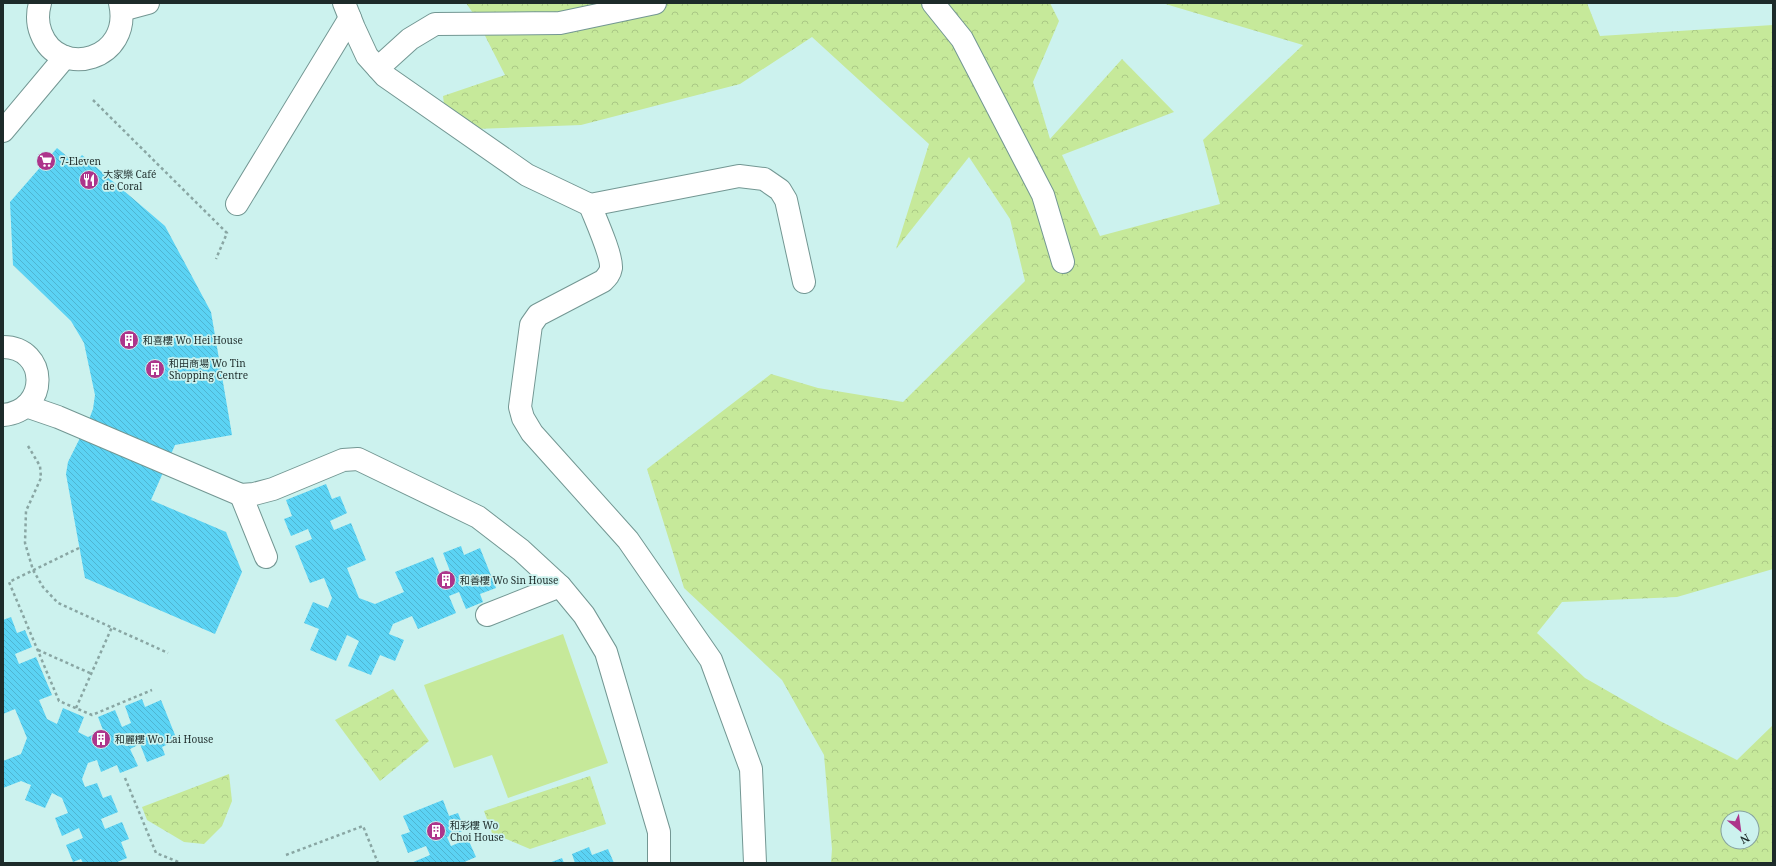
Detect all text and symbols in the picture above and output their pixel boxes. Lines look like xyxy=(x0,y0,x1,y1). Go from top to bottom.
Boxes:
supermarket icon: 7-Eleven xyxy=(35,150,57,172)
place label: 7-Eleven xyxy=(60,154,102,168)
place label: 大家樂 Café de Coral xyxy=(103,167,156,193)
restaurant icon: 大家樂 Café de Coral xyxy=(78,169,100,191)
building icon: 和喜樓 Wo Hei House xyxy=(118,329,140,351)
place label: 和喜樓 Wo Hei House xyxy=(143,333,243,347)
place label: 和田商場 Wo Tin Shopping Centre xyxy=(169,356,248,382)
building icon: 和田商場 Wo Tin Shopping Centre xyxy=(144,358,166,380)
building icon: 和善樓 Wo Sin House xyxy=(435,569,457,591)
place label: 和善樓 Wo Sin House xyxy=(460,573,558,587)
building icon: 和麗樓 Wo Lai House xyxy=(90,728,112,750)
place label: 和麗樓 Wo Lai House xyxy=(115,732,213,746)
north arrow xyxy=(1720,810,1760,850)
place label: 和彩樓 Wo Choi House xyxy=(450,818,504,844)
building icon: 和彩樓 Wo Choi House xyxy=(425,820,447,842)
text: N xyxy=(1737,831,1753,848)

